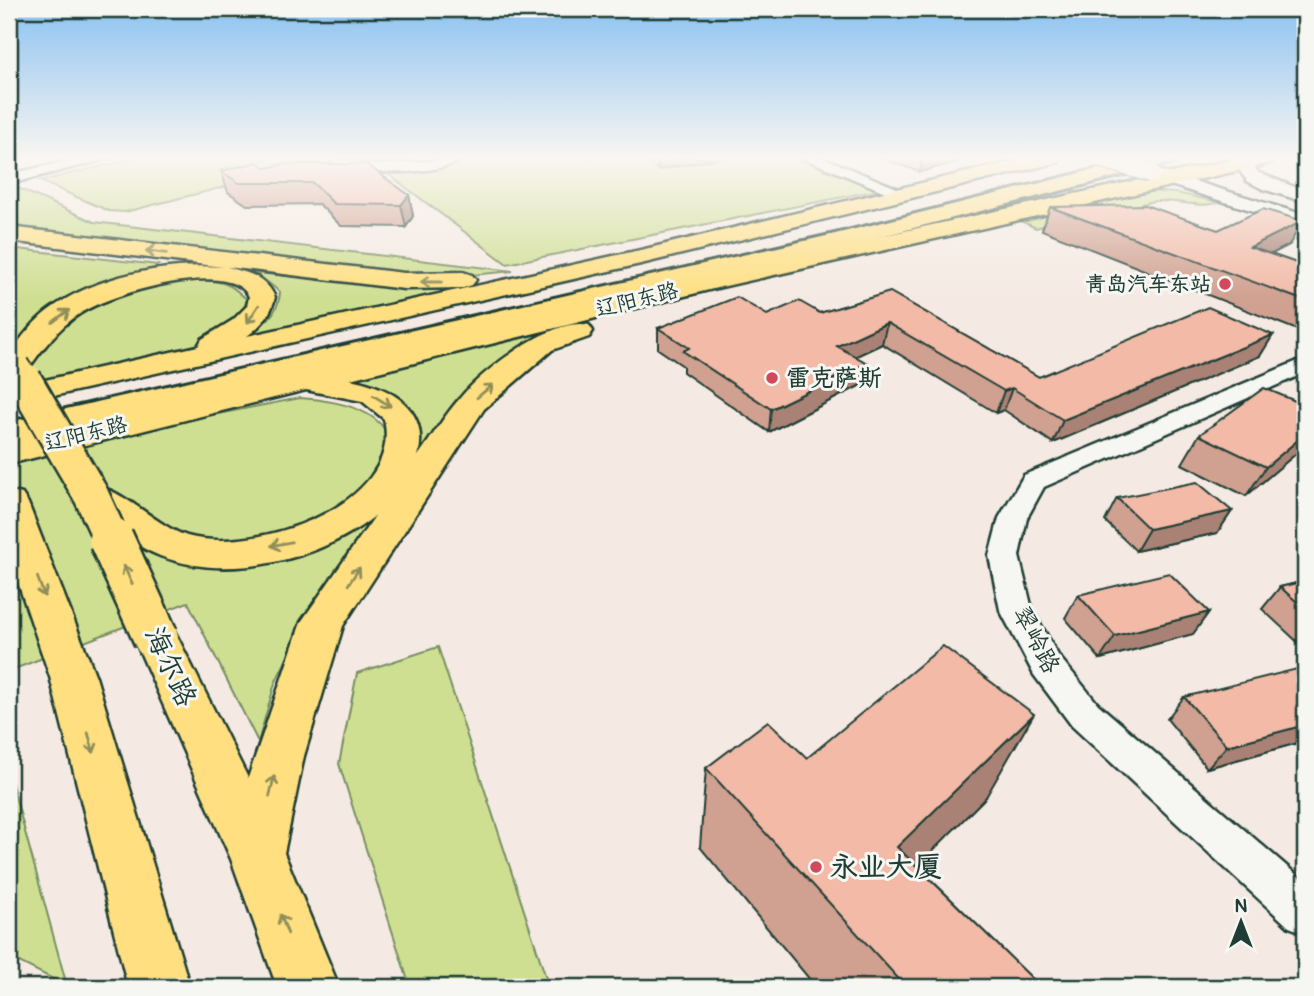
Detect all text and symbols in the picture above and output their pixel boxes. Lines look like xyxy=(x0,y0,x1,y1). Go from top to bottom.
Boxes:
one-way arrow xyxy=(146,246,168,259)
place label: 青岛汽车东站 xyxy=(1085,271,1211,298)
one-way arrow xyxy=(420,275,443,288)
marker: 青岛汽车东站 xyxy=(1217,276,1233,292)
street label: 辽阳东路 xyxy=(593,277,681,323)
one-way arrow xyxy=(246,304,261,323)
one-way arrow xyxy=(51,309,70,324)
place label: 雷克萨斯 xyxy=(786,364,882,393)
marker: 雷克萨斯 xyxy=(764,370,780,386)
one-way arrow xyxy=(476,383,494,399)
one-way arrow xyxy=(372,393,391,408)
street label: 辽阳东路 xyxy=(42,411,130,457)
one-way arrow xyxy=(270,538,293,551)
one-way arrow xyxy=(121,565,134,587)
one-way arrow xyxy=(347,567,361,586)
one-way arrow xyxy=(35,575,48,597)
street label: 翠岭路 xyxy=(1006,601,1066,679)
street label: 海尔路 xyxy=(136,622,204,712)
one-way arrow xyxy=(86,732,99,754)
one-way arrow xyxy=(265,775,279,798)
place label: 永业大厦 xyxy=(830,850,942,885)
marker: 永业大厦 xyxy=(808,859,824,875)
north arrow xyxy=(1206,888,1276,958)
text: N xyxy=(1235,894,1248,918)
one-way arrow xyxy=(276,913,289,935)

